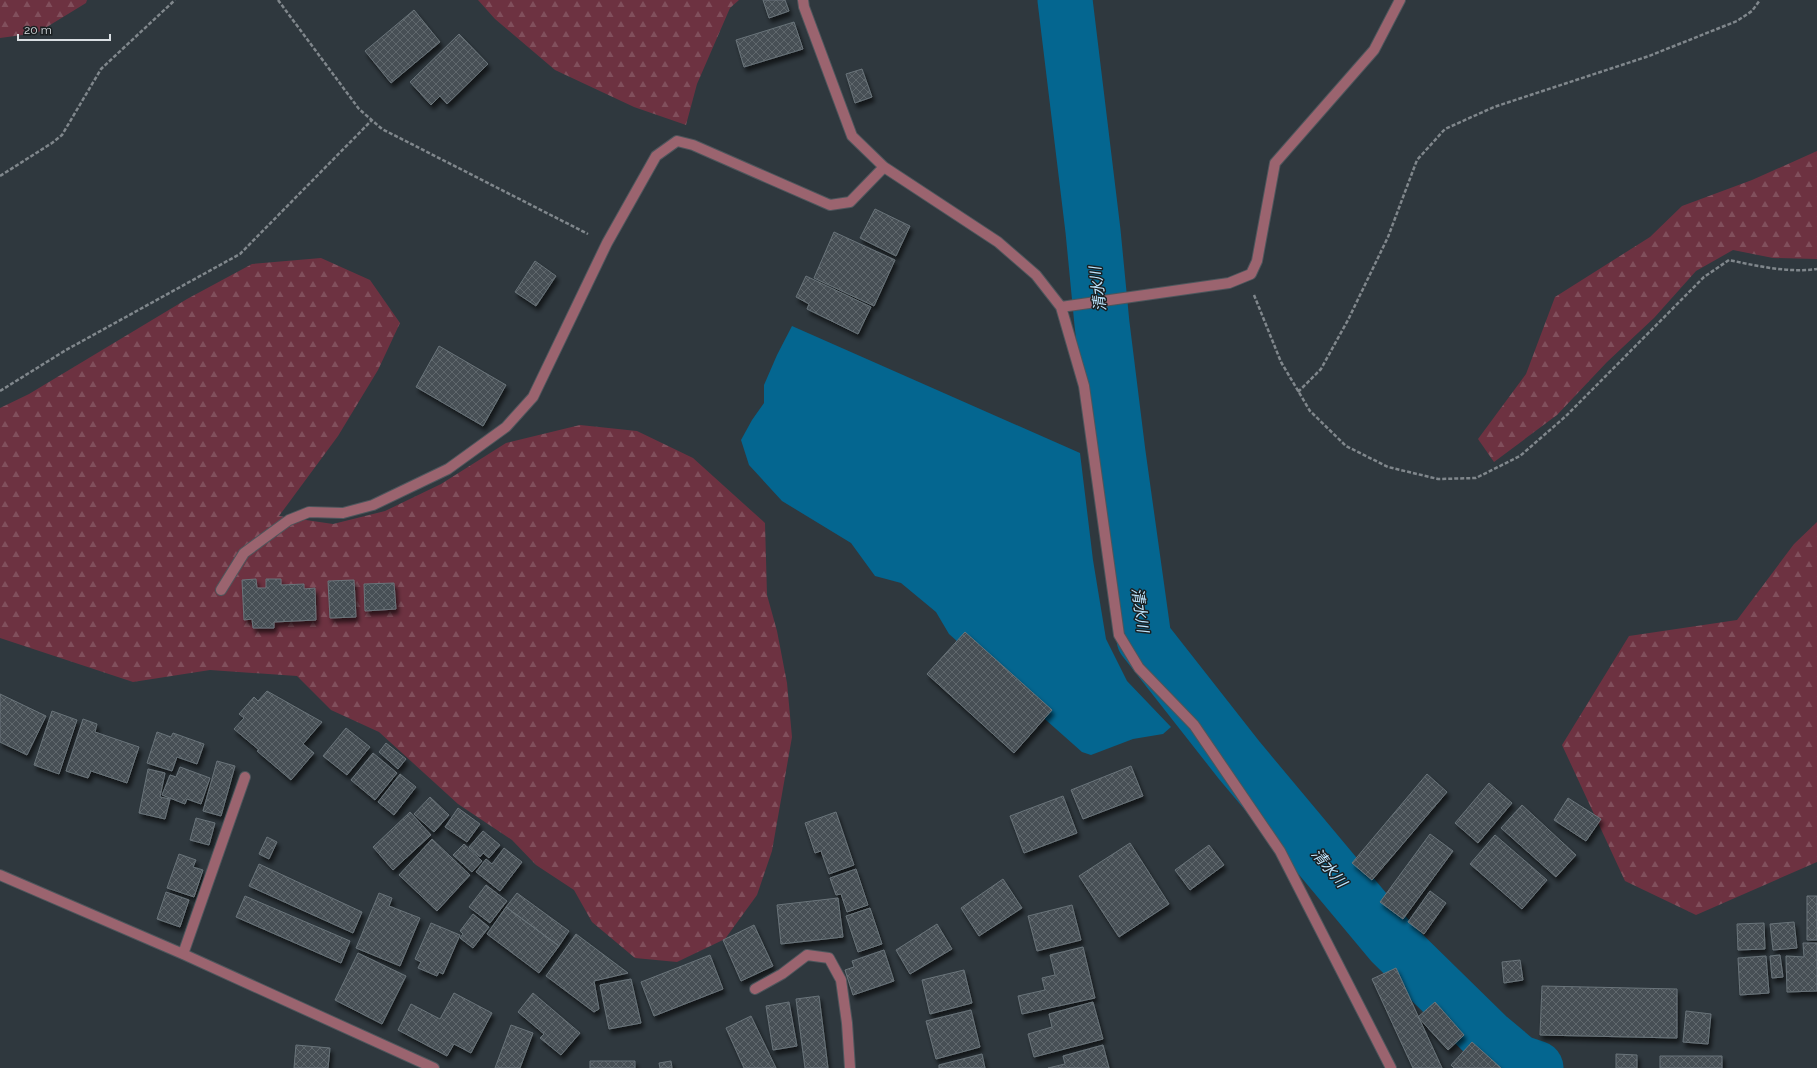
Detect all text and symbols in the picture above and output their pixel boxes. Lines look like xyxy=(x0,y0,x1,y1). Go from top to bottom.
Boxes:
scale bar xyxy=(18,16,110,42)
text: 20 m xyxy=(24,23,52,37)
water label: 清水川 xyxy=(1086,264,1110,312)
water label: 清水川 xyxy=(1128,586,1152,636)
water label: 清水川 xyxy=(1308,845,1352,893)

